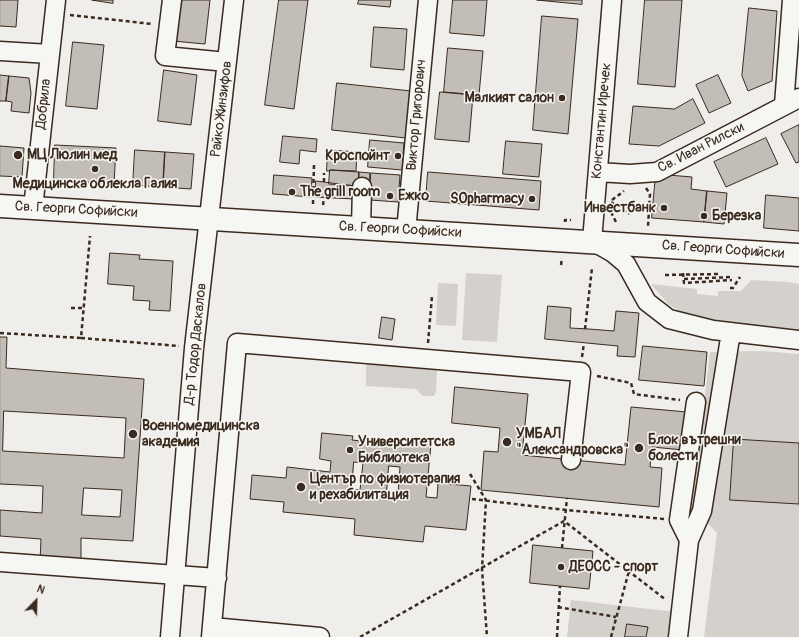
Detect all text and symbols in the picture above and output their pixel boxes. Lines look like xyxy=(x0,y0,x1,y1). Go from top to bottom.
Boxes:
street label: Виктор Григорович xyxy=(404,59,430,171)
street label: Райко Жинзифов xyxy=(208,60,236,158)
street label: Константин Иречек xyxy=(589,62,615,180)
street label: Добрила xyxy=(33,78,55,130)
place label: Малкият салон xyxy=(464,90,554,106)
marker: Малкият салон xyxy=(557,93,567,103)
street label: Св. Иван Рилски xyxy=(655,119,747,177)
place label: МЦ Люлин мед xyxy=(27,147,118,163)
place label: Кроспойнт xyxy=(325,148,390,164)
marker: МЦ Люлин мед xyxy=(12,149,24,161)
marker: Кроспойнт xyxy=(393,151,403,161)
marker: Медицинска облекла Галия xyxy=(90,164,100,174)
place label: Медицинска облекла Галия xyxy=(13,176,177,192)
place label: The grill room xyxy=(300,184,380,200)
marker: The grill room xyxy=(287,187,297,197)
place label: Ежко xyxy=(398,188,429,204)
marker: Ежко xyxy=(385,191,395,201)
place label: SOpharmacy xyxy=(450,191,524,207)
marker: SOpharmacy xyxy=(527,194,537,204)
street label: Св. Георги Софийски xyxy=(14,198,138,222)
place label: Инвестбанк xyxy=(584,200,656,216)
marker: Инвестбанк xyxy=(659,203,669,213)
place label: Березка xyxy=(712,208,761,224)
marker: Березка xyxy=(699,211,709,221)
street label: Св. Георги Софийски xyxy=(338,218,462,242)
street label: Св. Георги Софийски xyxy=(661,237,785,263)
street label: Д-р Тодор Даскалов xyxy=(181,282,211,406)
place label: Военномедицинска академия xyxy=(142,418,259,450)
place label: УМБАЛ "Александровска" xyxy=(516,426,629,458)
marker: Военномедицинска академия xyxy=(127,428,139,440)
place label: Блок вътрешни болести xyxy=(648,432,741,464)
place label: Университетска Библиотека xyxy=(358,434,455,466)
marker: УМБАЛ "Александровска" xyxy=(501,436,513,448)
marker: Блок вътрешни болести xyxy=(633,442,645,454)
marker: Университетска Библиотека xyxy=(345,445,355,455)
place label: Център по физиотерапия и рехабилитация xyxy=(310,471,460,504)
marker: Център по физиотерапия и рехабилитация xyxy=(295,481,307,493)
place label: ДЕОСС - спорт xyxy=(569,559,658,575)
marker: ДЕОСС - спорт xyxy=(556,562,566,572)
north arrow xyxy=(16,581,56,621)
text: N xyxy=(35,582,47,597)

